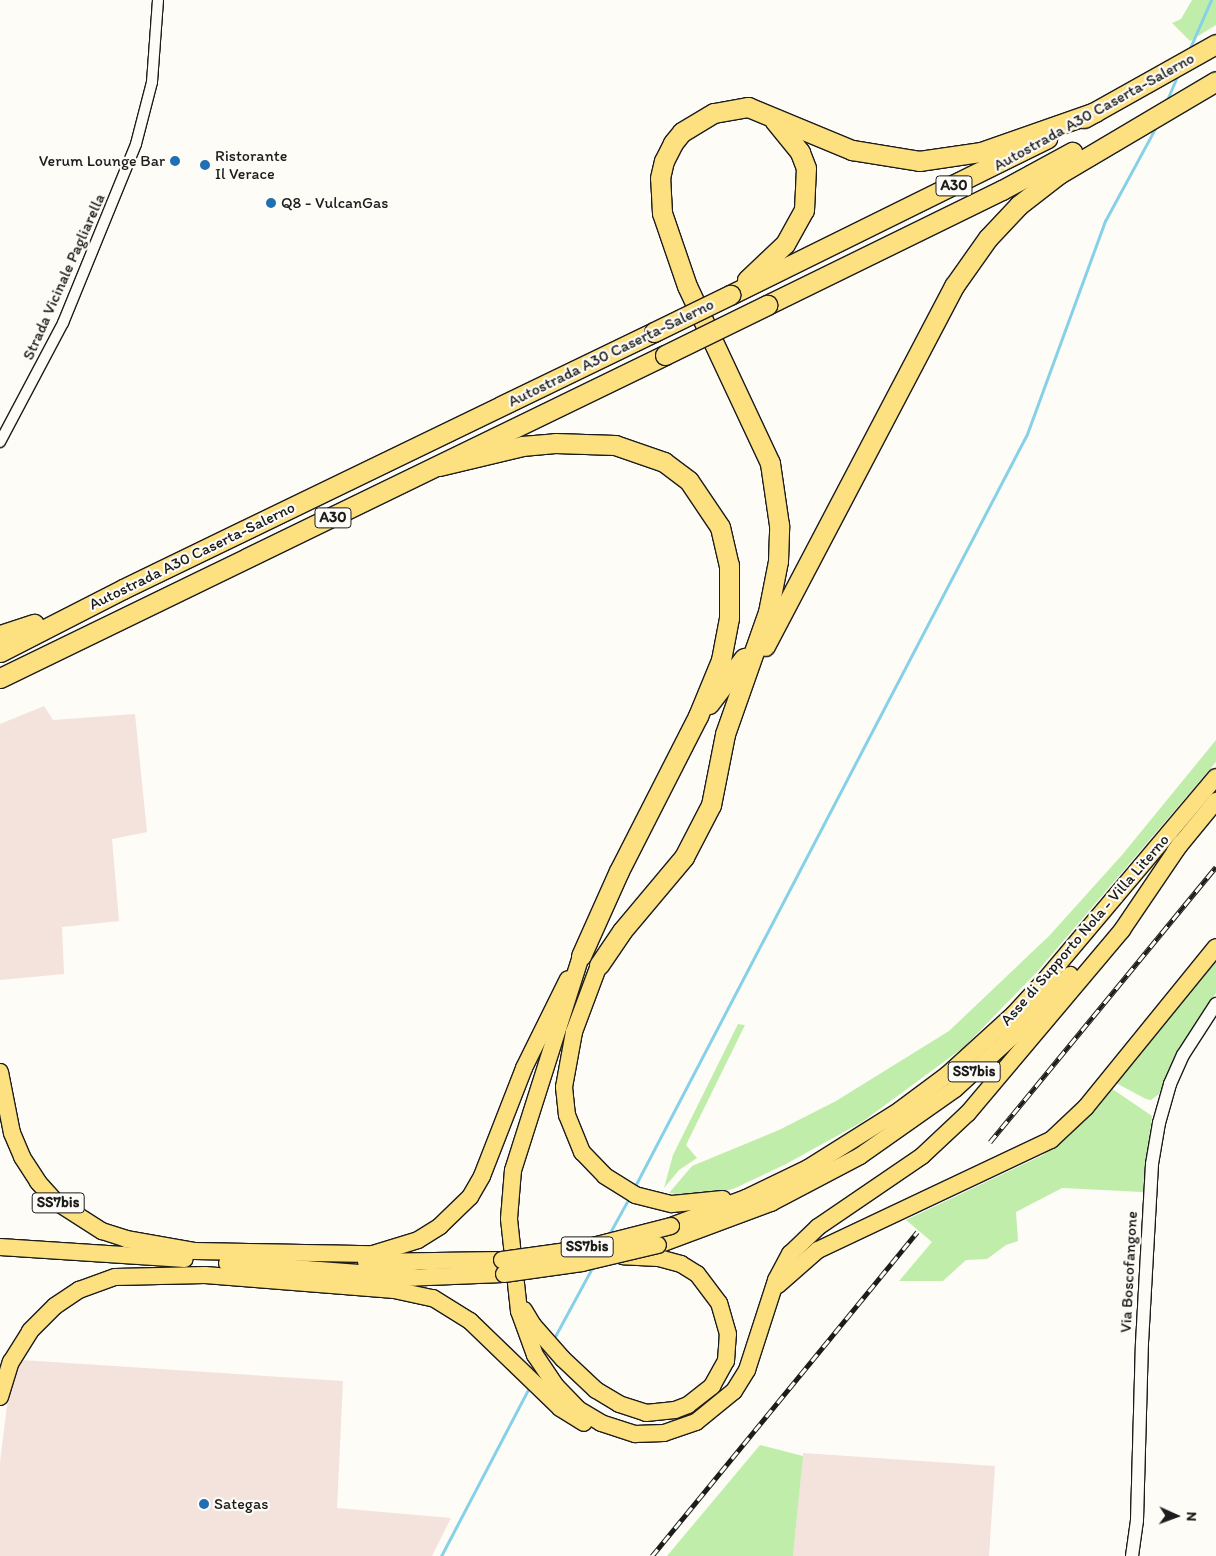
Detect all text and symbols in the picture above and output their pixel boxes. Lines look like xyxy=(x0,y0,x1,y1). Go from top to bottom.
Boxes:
street label: Autostrada A30 Caserta-Salerno xyxy=(990,49,1198,175)
place label: Ristorante Il Verace xyxy=(215,146,287,184)
place label: Verum Lounge Bar xyxy=(39,151,165,171)
marker: Verum Lounge Bar xyxy=(169,155,181,167)
marker: Ristorante Il Verace xyxy=(199,159,211,171)
road number: A30 xyxy=(935,174,973,198)
street label: Strada Vicinale Pagliarella xyxy=(19,191,109,363)
place label: Q8 - VulcanGas xyxy=(281,193,388,213)
marker: Q8 - VulcanGas xyxy=(265,197,277,209)
street label: Autostrada A30 Caserta-Salerno xyxy=(505,295,717,411)
street label: Autostrada A30 Caserta-Salerno xyxy=(86,498,298,614)
road number: A30 xyxy=(314,506,352,530)
street label: Asse di Supporto Nola - Villa Literno xyxy=(997,831,1173,1029)
road number: SS7bis xyxy=(946,1060,1002,1084)
road number: SS7bis xyxy=(30,1190,86,1216)
street label: Via Boscofangone xyxy=(1116,1210,1142,1334)
road number: SS7bis xyxy=(560,1234,614,1260)
north arrow xyxy=(1151,1491,1201,1541)
place label: Sategas xyxy=(214,1494,268,1514)
marker: Sategas xyxy=(198,1498,210,1510)
text: N xyxy=(1183,1512,1200,1522)

